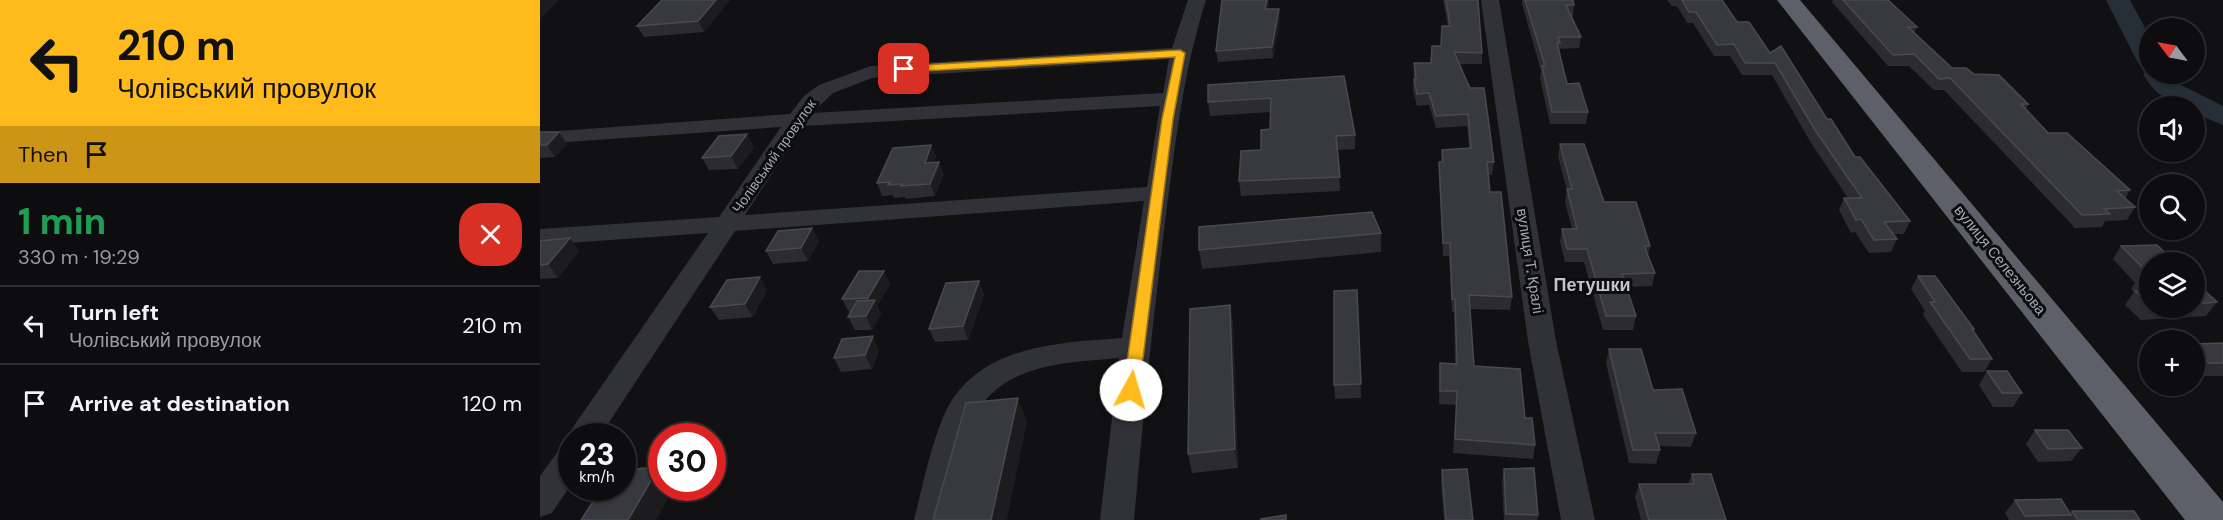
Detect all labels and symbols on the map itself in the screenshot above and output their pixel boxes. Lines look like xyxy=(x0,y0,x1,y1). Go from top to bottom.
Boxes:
north arrow xyxy=(2139,18,2205,84)
pin xyxy=(878,43,929,94)
street label: Чолівський провулок xyxy=(728,95,820,216)
street label: вулиця Селезньова xyxy=(1950,201,2051,319)
street label: вулиця Т. Кралі xyxy=(1512,207,1548,315)
district label: Петушки xyxy=(1553,273,1631,297)
position arrow xyxy=(1099,358,1163,422)
speed limit sign: 30 xyxy=(648,423,726,501)

